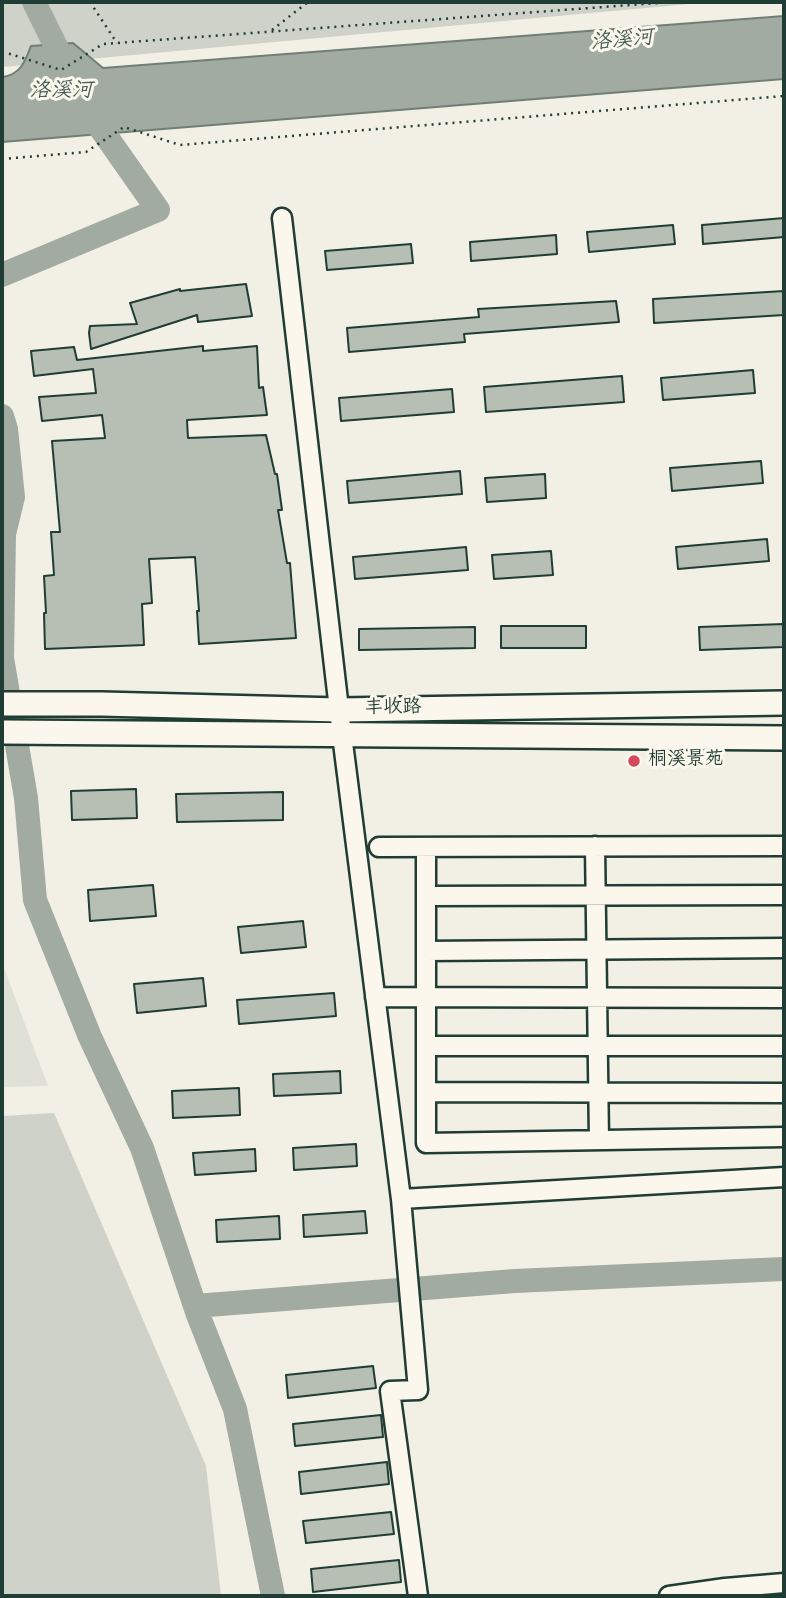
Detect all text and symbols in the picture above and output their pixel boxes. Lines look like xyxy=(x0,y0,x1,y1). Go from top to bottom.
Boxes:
water label: 洛溪河 xyxy=(590,27,654,57)
water label: 洛溪河 xyxy=(30,79,92,105)
street label: 丰收路 xyxy=(364,697,422,721)
place label: 桐溪景苑 xyxy=(648,750,724,772)
marker: 桐溪景苑 xyxy=(626,753,642,769)

